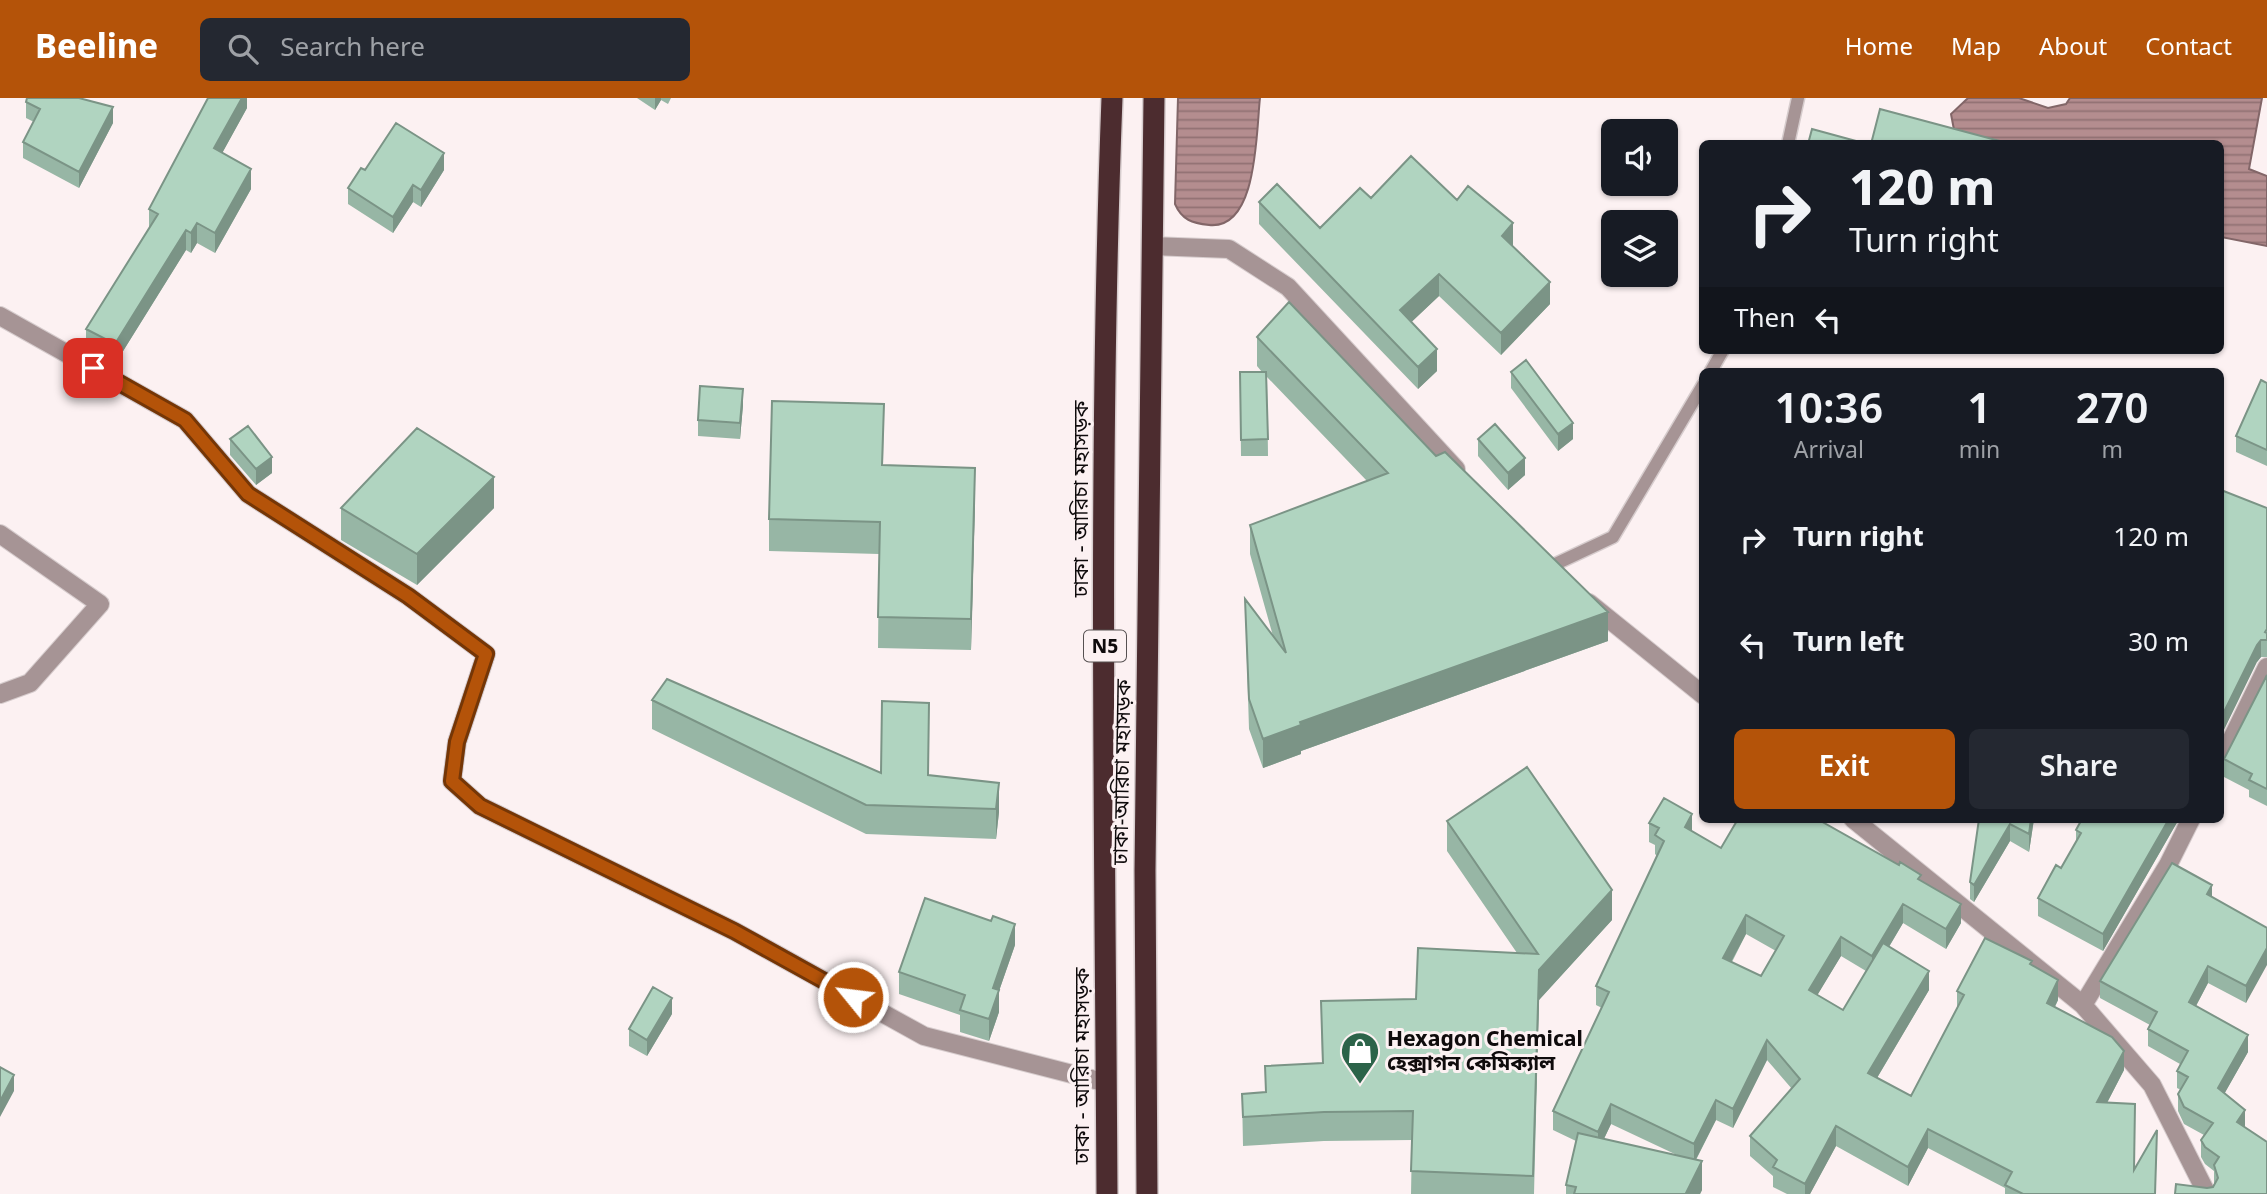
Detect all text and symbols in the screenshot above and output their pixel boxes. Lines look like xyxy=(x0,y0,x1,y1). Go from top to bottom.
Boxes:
search box xyxy=(200,18,690,81)
text: Beeline xyxy=(35,28,158,71)
icon: search xyxy=(224,30,262,68)
text: Search here xyxy=(280,32,425,67)
text: Home xyxy=(1845,33,1913,65)
text: Map xyxy=(1951,33,2001,65)
text: About xyxy=(2039,33,2107,65)
text: Contact xyxy=(2145,33,2232,65)
map controls xyxy=(1601,119,1678,287)
button: sound xyxy=(1601,119,1678,196)
text: 120 m xyxy=(1849,160,1995,225)
icon: right xyxy=(1734,168,1825,259)
button: layers xyxy=(1601,210,1678,287)
text: Turn right xyxy=(1849,223,1999,265)
icon: left xyxy=(1809,301,1847,339)
text: Then xyxy=(1734,303,1795,338)
pin xyxy=(63,338,123,398)
icon: arrive xyxy=(74,349,112,387)
text: 10:36 xyxy=(1774,384,1883,440)
text: 1 xyxy=(1967,384,1992,440)
text: 270 xyxy=(2076,384,2149,440)
street label: ঢাকা - আরিচা মহাসড়ক xyxy=(1069,400,1097,598)
text: Arrival xyxy=(1794,437,1864,467)
text: min xyxy=(1959,437,2000,467)
text: m xyxy=(2101,437,2123,467)
icon: right xyxy=(1734,521,1772,559)
text: Turn right xyxy=(1793,522,1924,557)
text: 120 m xyxy=(2113,522,2189,557)
icon: left xyxy=(1734,626,1772,664)
text: Turn left xyxy=(1793,627,1904,662)
text: 30 m xyxy=(2128,627,2189,662)
road number: N5 xyxy=(1084,631,1126,662)
street label: ঢাকা-আরিচা মহাসড়ক xyxy=(1108,678,1140,866)
button: Exit xyxy=(1734,729,1955,809)
button: Share xyxy=(1969,729,2189,809)
position arrow xyxy=(816,960,890,1034)
street label: ঢাকা - আরিচা মহাসড়ক xyxy=(1070,967,1098,1165)
place label: Hexagon Chemical হেক্সাগন কেমিক্যাল xyxy=(1387,1027,1583,1079)
shop icon: Hexagon Chemical হেক্সাগন কেমিক্যাল xyxy=(1339,1030,1381,1085)

